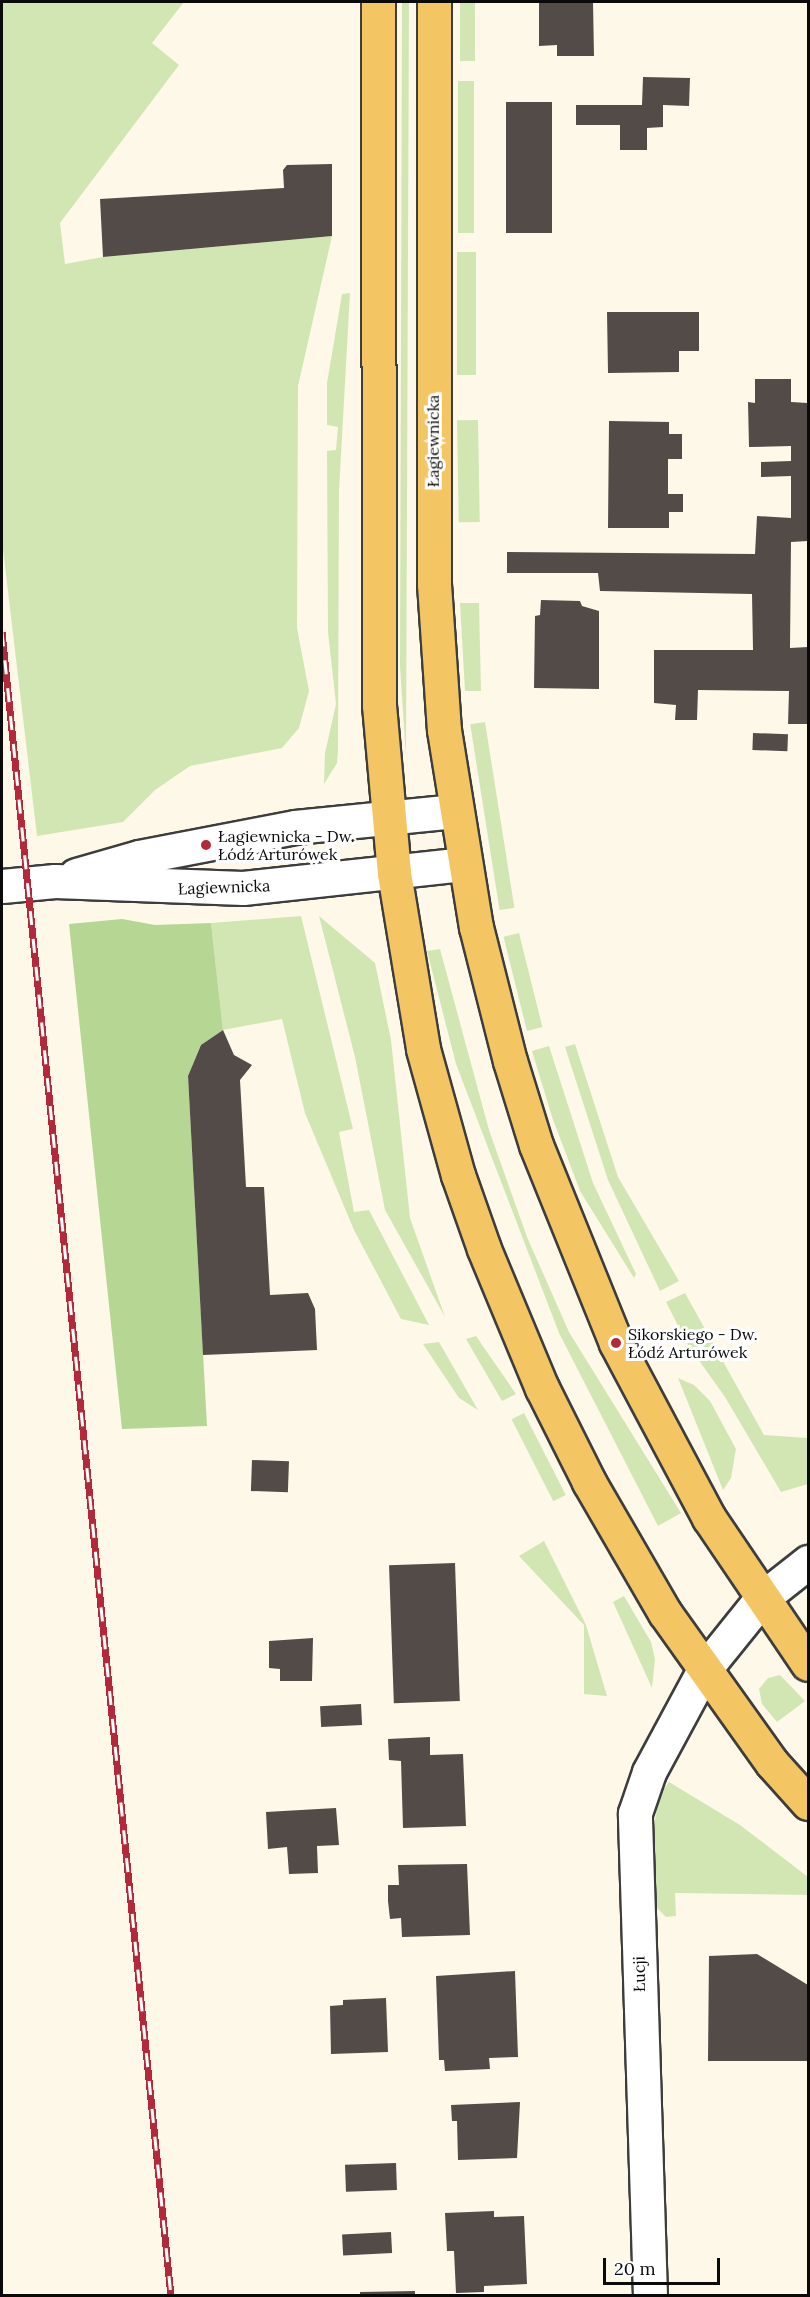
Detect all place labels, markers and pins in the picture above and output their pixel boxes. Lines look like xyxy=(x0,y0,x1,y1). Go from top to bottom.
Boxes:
place label: Łagiewnicka - Dw. Łódź Arturówek xyxy=(218,826,355,864)
marker: Łagiewnicka - Dw. Łódź Arturówek xyxy=(199,838,213,852)
place label: Sikorskiego - Dw. Łódź Arturówek xyxy=(628,1324,758,1362)
marker: Sikorskiego - Dw. Łódź Arturówek xyxy=(609,1336,623,1350)

